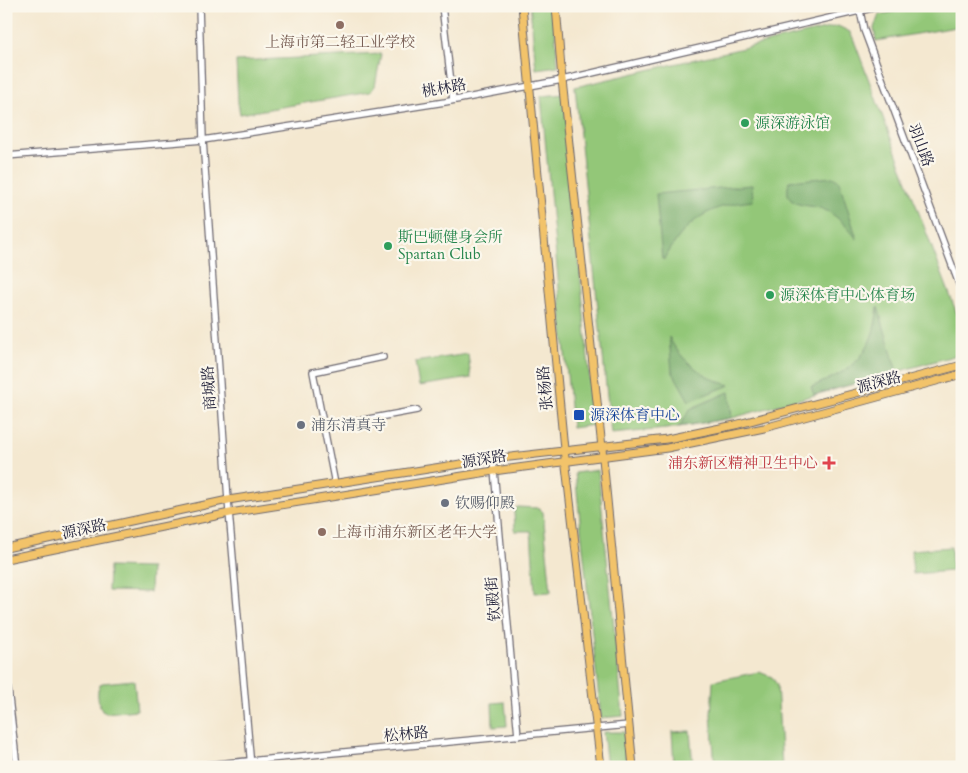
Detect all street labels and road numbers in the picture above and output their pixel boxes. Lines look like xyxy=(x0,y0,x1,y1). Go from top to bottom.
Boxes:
street label: 桃林路 xyxy=(420,74,468,102)
street label: 羽山路 xyxy=(904,120,938,170)
street label: 商城路 xyxy=(197,365,221,411)
street label: 张杨路 xyxy=(533,365,557,411)
street label: 源深路 xyxy=(855,367,903,397)
street label: 源深路 xyxy=(460,446,508,472)
street label: 源深路 xyxy=(60,515,108,543)
street label: 钦殿街 xyxy=(481,576,505,622)
street label: 松林路 xyxy=(383,722,429,746)

